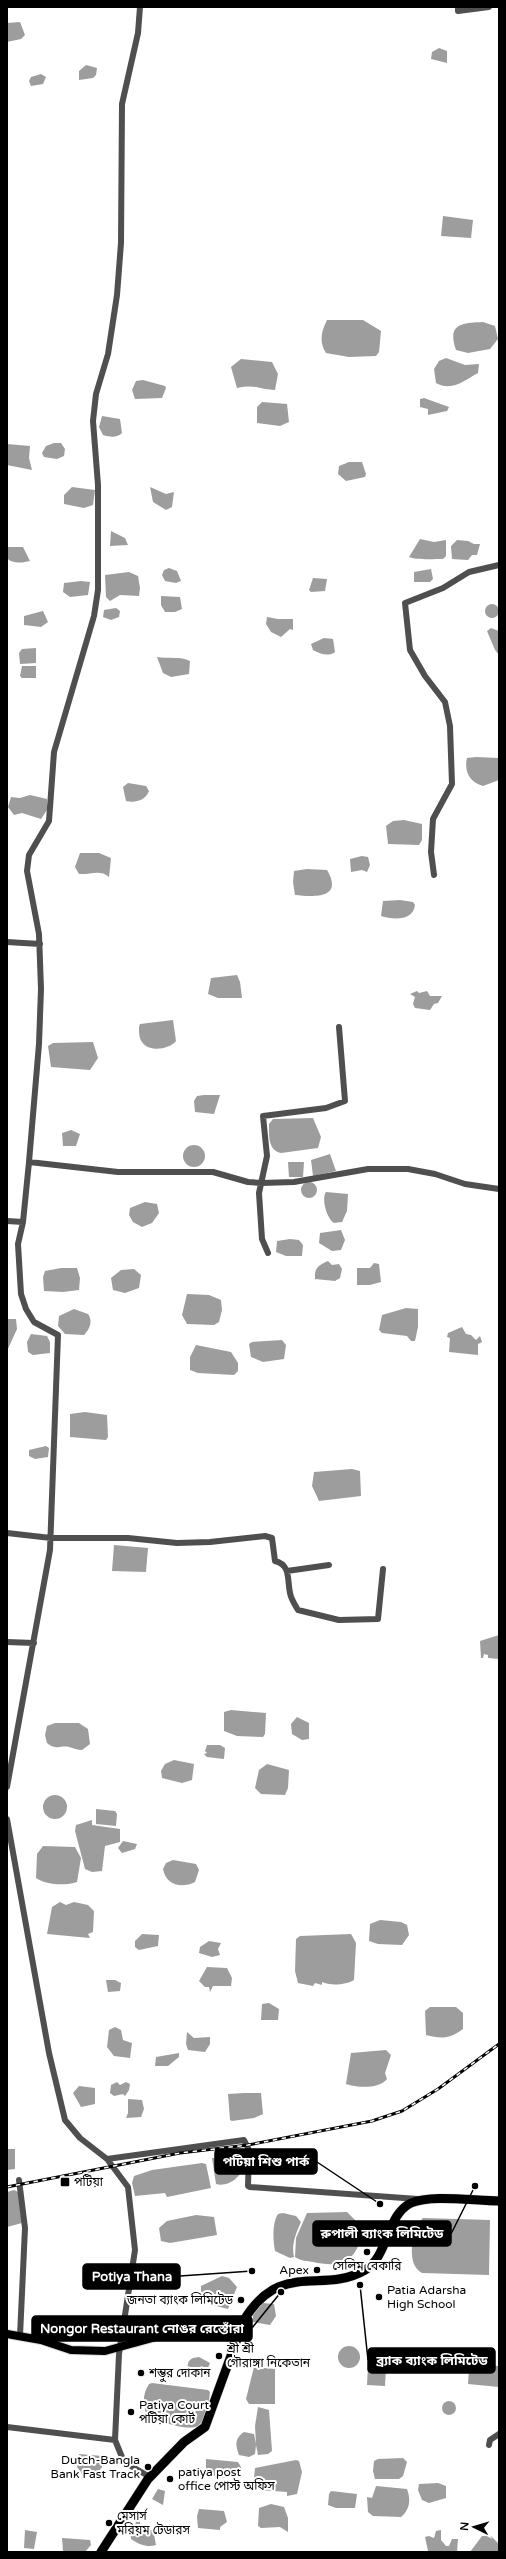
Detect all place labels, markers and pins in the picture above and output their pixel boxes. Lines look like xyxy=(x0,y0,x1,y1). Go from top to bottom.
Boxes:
callout: পটিয়া শিশু পার্ক xyxy=(215,2149,317,2174)
place label: পটিয়া xyxy=(74,2174,104,2189)
marker: পটিয়া xyxy=(59,2176,71,2188)
callout: রুপালী ব্যাংক লিমিটেড xyxy=(313,2221,451,2246)
marker: সেলিম বেকারি xyxy=(362,2247,372,2257)
place label: সেলিম বেকারি xyxy=(333,2258,402,2273)
place label: Apex xyxy=(279,2263,309,2277)
callout: Potiya Thana xyxy=(83,2264,180,2289)
marker: Apex xyxy=(312,2265,322,2275)
place label: Patia Adarsha High School xyxy=(387,2283,466,2311)
place label: জনতা ব্যাংক লিমিটেড xyxy=(126,2292,233,2307)
marker: Patia Adarsha High School xyxy=(374,2292,384,2302)
marker: জনতা ব্যাংক লিমিটেড xyxy=(236,2295,246,2305)
callout: Nongor Restaurant নোঙর রেস্তোঁরা xyxy=(32,2316,252,2341)
place label: শ্রী শ্রী গৌরাঙ্গা নিকেতান xyxy=(226,2341,311,2370)
callout: ব্র্যাক ব্যাংক লিমিটেড xyxy=(368,2348,495,2373)
marker: শ্রী শ্রী গৌরাঙ্গা নিকেতান xyxy=(214,2351,224,2361)
place label: শম্ভুর দোকান xyxy=(148,2366,211,2383)
marker: শম্ভুর দোকান xyxy=(136,2368,146,2378)
place label: Patiya Court পটিয়া কোর্ট xyxy=(139,2398,210,2426)
marker: Patiya Court পটিয়া কোর্ট xyxy=(126,2407,136,2417)
place label: Dutch-Bangla Bank Fast Track xyxy=(51,2453,140,2481)
marker: Dutch-Bangla Bank Fast Track xyxy=(143,2462,153,2472)
place label: patiya post office পোস্ট অফিস xyxy=(178,2465,275,2493)
marker: patiya post office পোস্ট অফিস xyxy=(165,2474,175,2484)
place label: মেসার্স মরিয়ম টেডারস xyxy=(116,2508,190,2537)
marker: মেসার্স মরিয়ম টেডারস xyxy=(104,2518,114,2528)

